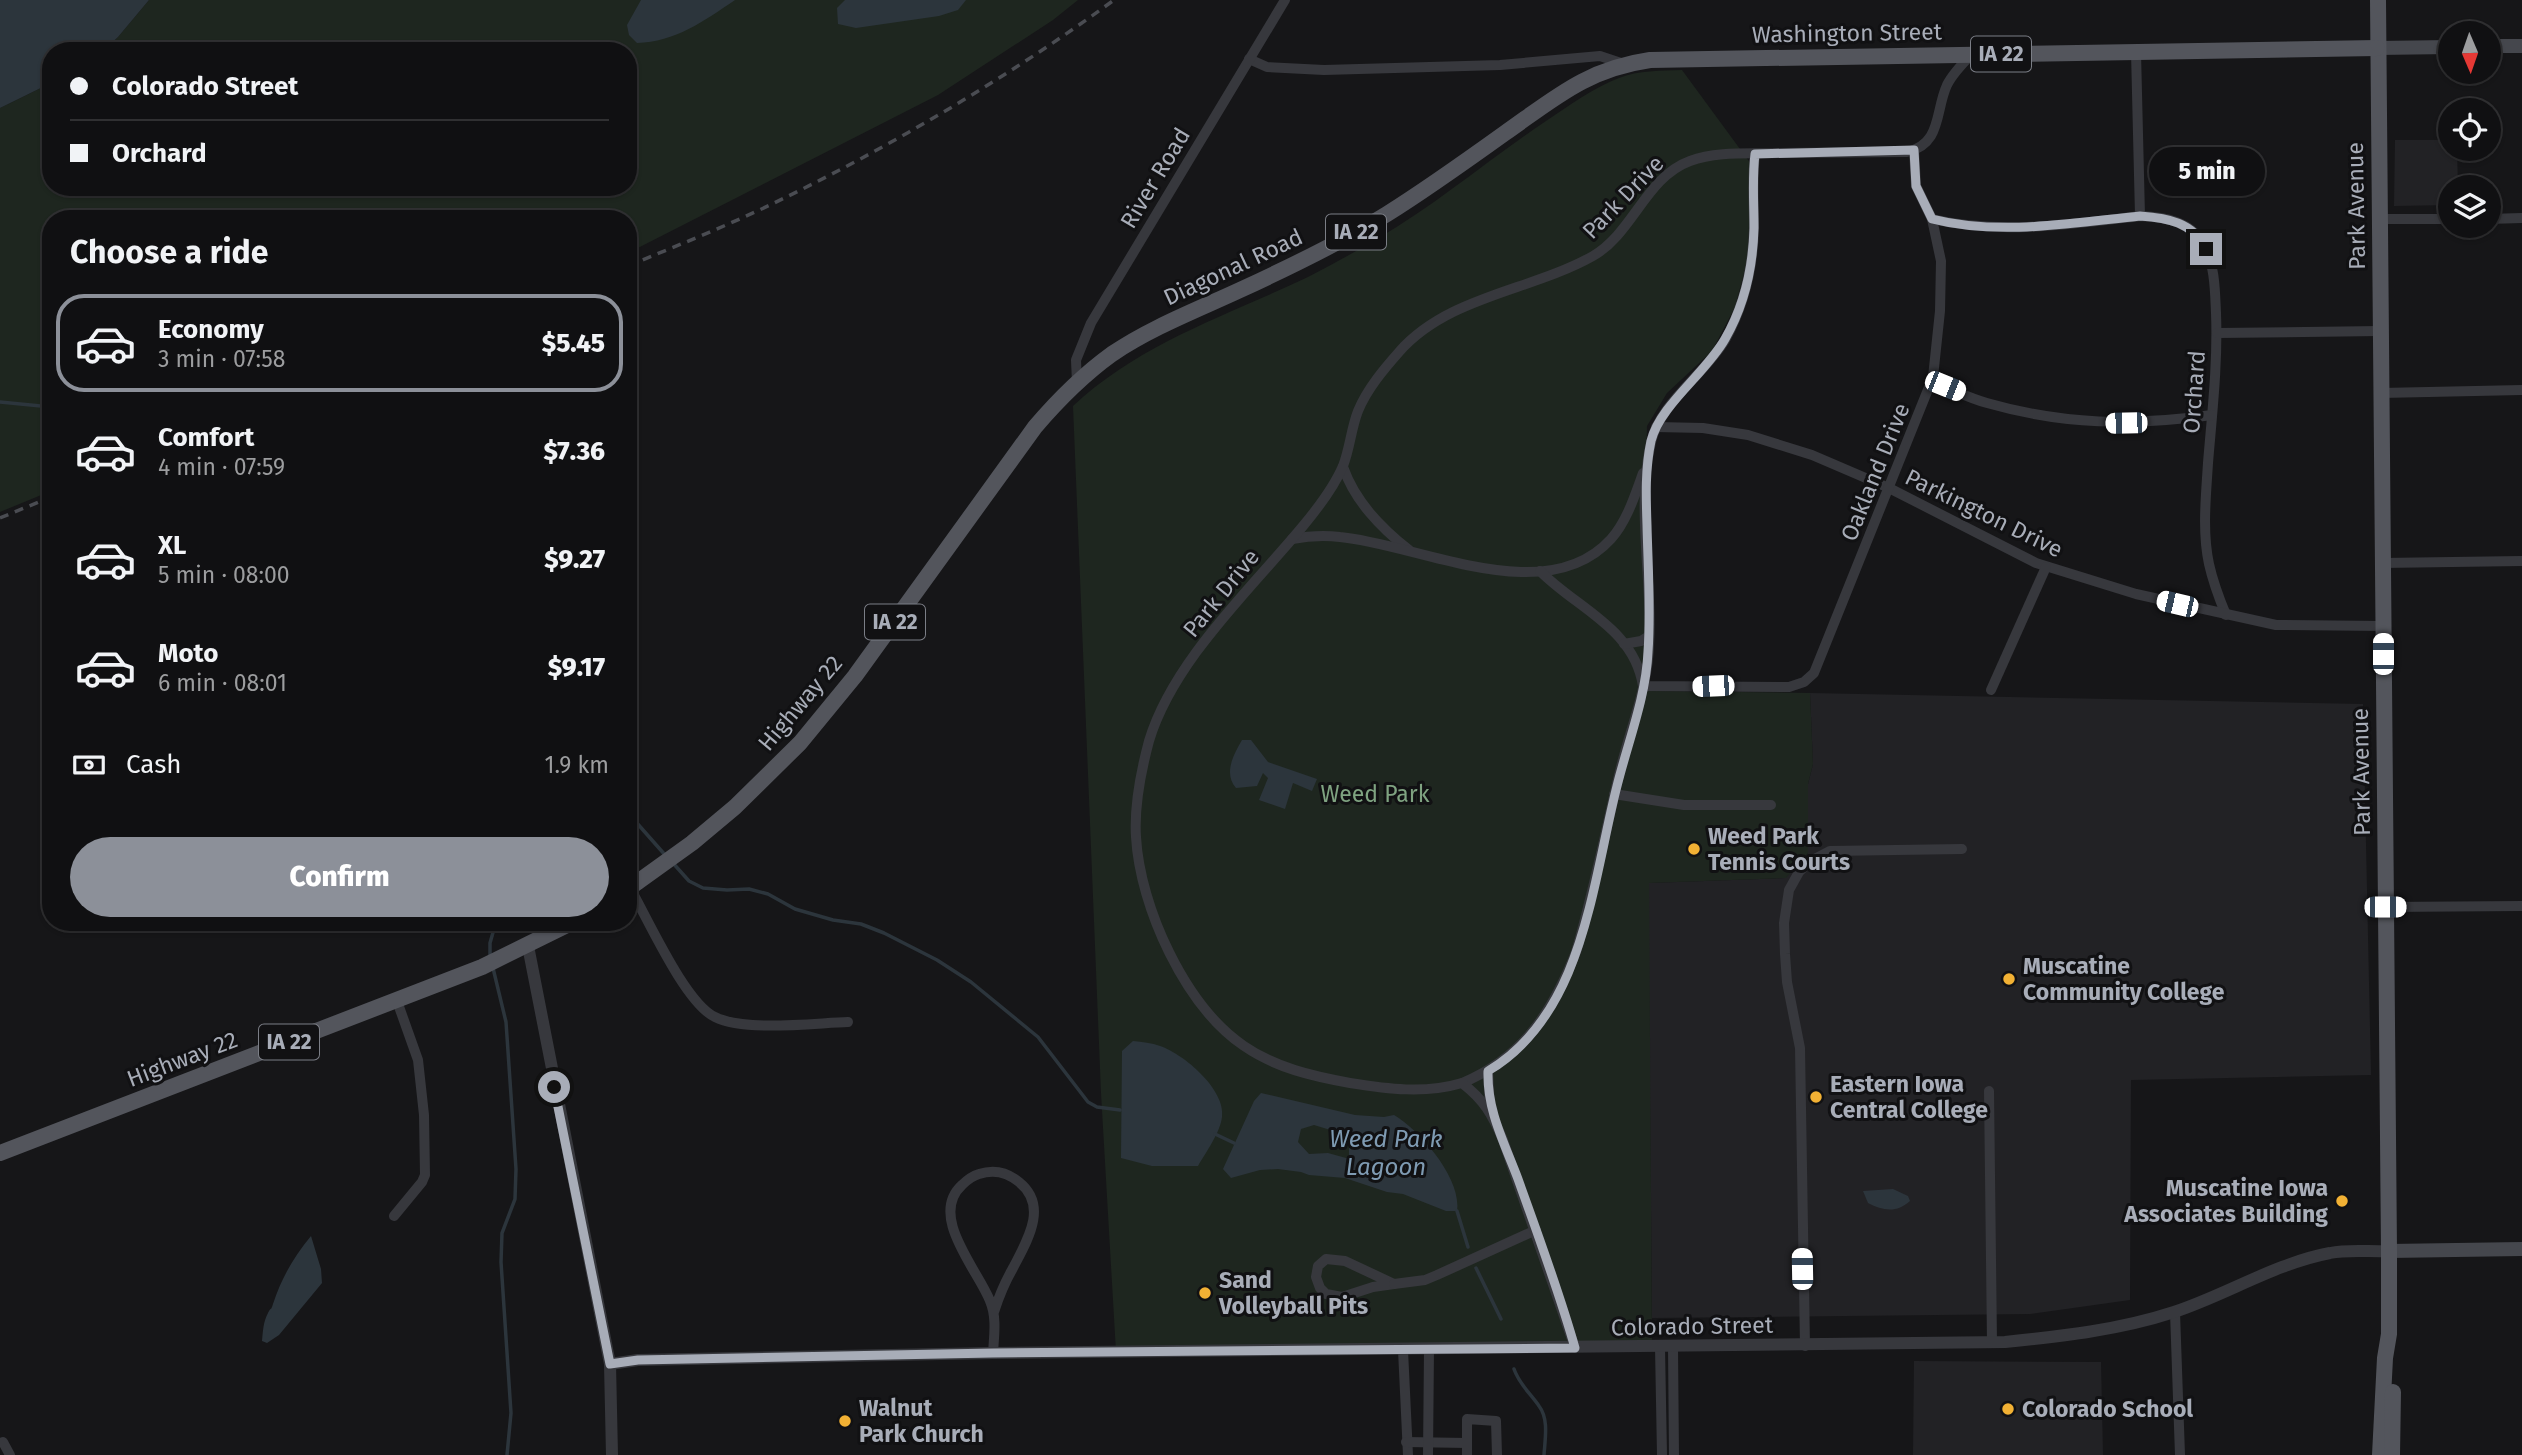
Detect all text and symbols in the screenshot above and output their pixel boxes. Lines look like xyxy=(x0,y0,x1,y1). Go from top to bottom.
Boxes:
street label: Washington Street xyxy=(1752,17,1943,49)
north arrow xyxy=(2438,21,2501,84)
map controls xyxy=(2438,21,2501,238)
road number: IA 22 xyxy=(1971,36,2031,72)
text: Colorado Street xyxy=(112,71,298,102)
button: locate xyxy=(2438,98,2501,161)
street label: River Road xyxy=(1114,123,1196,233)
text: Orchard xyxy=(112,138,207,169)
street label: Park Avenue xyxy=(2341,142,2371,270)
callout: 5 min xyxy=(2148,148,2264,196)
street label: Park Drive xyxy=(1576,149,1670,245)
text: 5 min xyxy=(2179,157,2235,185)
button: layers xyxy=(2438,175,2501,238)
road number: IA 22 xyxy=(1326,215,1386,250)
street label: Diagonal Road xyxy=(1159,223,1307,311)
text: Choose a ride xyxy=(70,233,268,271)
route end xyxy=(2190,233,2222,265)
icon: car xyxy=(74,312,137,375)
text: Economy xyxy=(158,314,264,345)
text: $5.45 xyxy=(542,328,605,359)
text: 3 min · 07:58 xyxy=(158,345,285,373)
street label: Orchard xyxy=(2177,350,2211,434)
car xyxy=(1922,368,1969,404)
street label: Oakland Drive xyxy=(1835,399,1915,545)
car xyxy=(2105,412,2148,434)
icon: car xyxy=(74,420,137,483)
text: Comfort xyxy=(158,422,254,453)
text: $7.36 xyxy=(543,436,605,467)
text: 4 min · 07:59 xyxy=(158,453,285,481)
street label: Parkington Drive xyxy=(1901,463,2067,563)
icon: car xyxy=(74,528,137,591)
text: XL xyxy=(158,530,186,561)
street label: Park Drive xyxy=(1177,543,1265,643)
text: $9.27 xyxy=(544,544,605,575)
text: 5 min · 08:00 xyxy=(158,561,290,589)
car xyxy=(2155,589,2200,619)
road number: IA 22 xyxy=(865,604,925,640)
car xyxy=(2373,633,2394,675)
icon: car xyxy=(74,636,137,699)
text: Moto xyxy=(158,638,218,669)
street label: Highway 22 xyxy=(752,650,848,756)
text: $9.17 xyxy=(548,652,605,683)
text: 6 min · 08:01 xyxy=(158,669,287,697)
car xyxy=(1692,675,1735,697)
street label: Park Avenue xyxy=(2346,708,2376,836)
icon: cash xyxy=(70,746,108,784)
text: Cash xyxy=(126,749,182,780)
text: 1.9 km xyxy=(544,751,609,779)
park label: Weed Park xyxy=(1321,780,1430,808)
place label: Weed Park Tennis Courts xyxy=(1708,822,1850,876)
button: Confirm xyxy=(70,837,609,917)
marker: Weed Park Tennis Courts xyxy=(1686,841,1702,857)
car xyxy=(2365,897,2407,918)
place label: Muscatine Community College xyxy=(2023,952,2225,1006)
marker: Muscatine Community College xyxy=(2001,971,2017,987)
road number: IA 22 xyxy=(259,1024,319,1060)
street label: Highway 22 xyxy=(123,1025,241,1093)
place label: Eastern Iowa Central College xyxy=(1830,1070,1988,1124)
route start xyxy=(538,1071,570,1103)
marker: Eastern Iowa Central College xyxy=(1808,1089,1824,1105)
water label: Weed Park Lagoon xyxy=(1329,1125,1443,1181)
place label: Muscatine Iowa Associates Building xyxy=(2123,1174,2328,1228)
marker: Muscatine Iowa Associates Building xyxy=(2334,1193,2350,1209)
car xyxy=(1792,1248,1813,1290)
place label: Sand Volleyball Pits xyxy=(1218,1266,1368,1320)
marker: Sand Volleyball Pits xyxy=(1197,1285,1213,1301)
street label: Colorado Street xyxy=(1611,1311,1774,1341)
place label: Walnut Park Church xyxy=(859,1394,984,1448)
place label: Colorado School xyxy=(2022,1395,2193,1423)
marker: Colorado School xyxy=(2000,1401,2016,1417)
marker: Walnut Park Church xyxy=(837,1413,853,1429)

